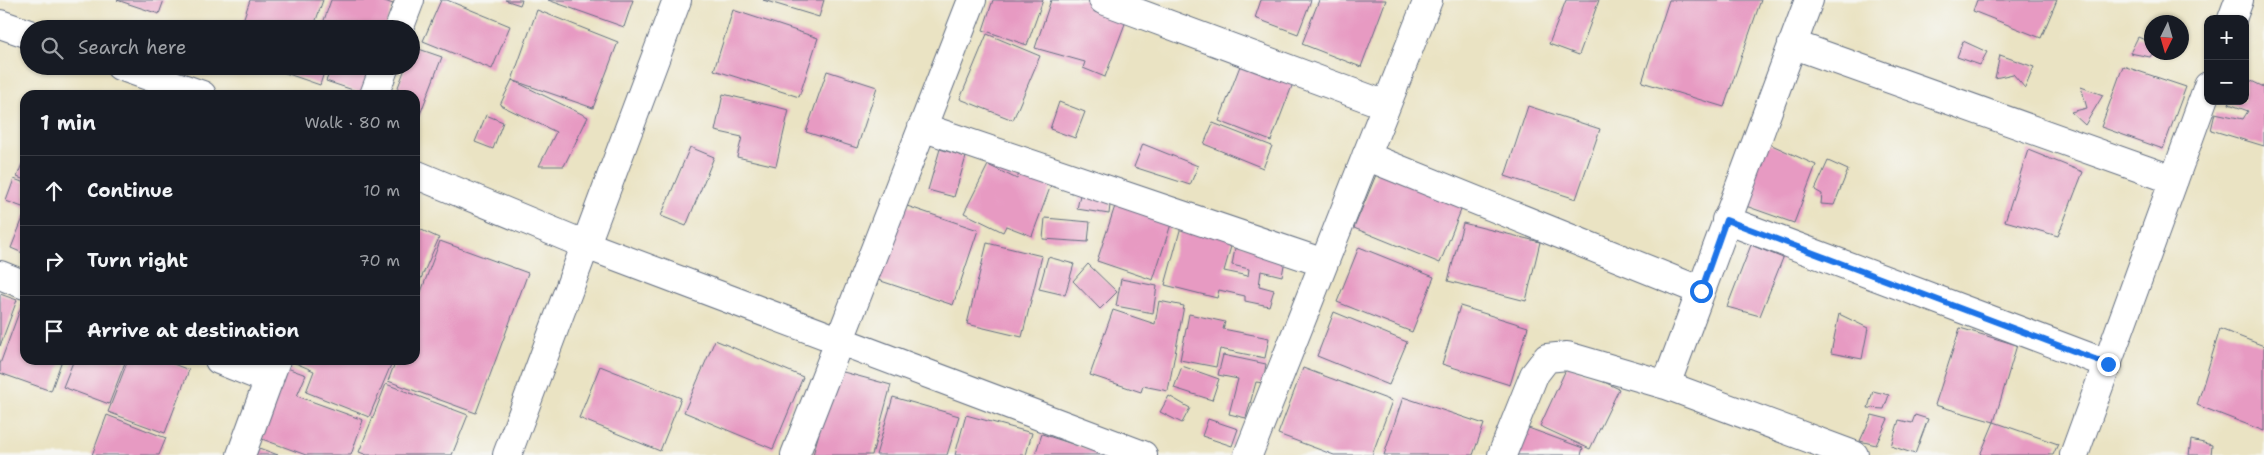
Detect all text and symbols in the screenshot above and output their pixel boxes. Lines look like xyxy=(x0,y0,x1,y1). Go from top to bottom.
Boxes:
north arrow xyxy=(2144,15,2189,60)
map controls xyxy=(2204,15,2249,105)
button: + xyxy=(2204,15,2249,60)
search box xyxy=(20,20,420,75)
icon: search xyxy=(38,34,66,62)
text: Search here xyxy=(78,35,187,60)
button: − xyxy=(2204,60,2249,105)
text: 1 min xyxy=(40,109,96,137)
text: Walk · 80 m xyxy=(305,112,400,133)
icon: ahead xyxy=(40,177,68,205)
text: Continue xyxy=(87,178,173,203)
text: 10 m xyxy=(363,180,400,201)
icon: right xyxy=(40,247,68,275)
text: Turn right xyxy=(87,248,188,273)
text: 70 m xyxy=(359,250,400,271)
route start xyxy=(1690,280,1713,303)
icon: arrive xyxy=(40,317,68,345)
text: Arrive at destination xyxy=(87,318,299,343)
route end xyxy=(2097,353,2120,376)

